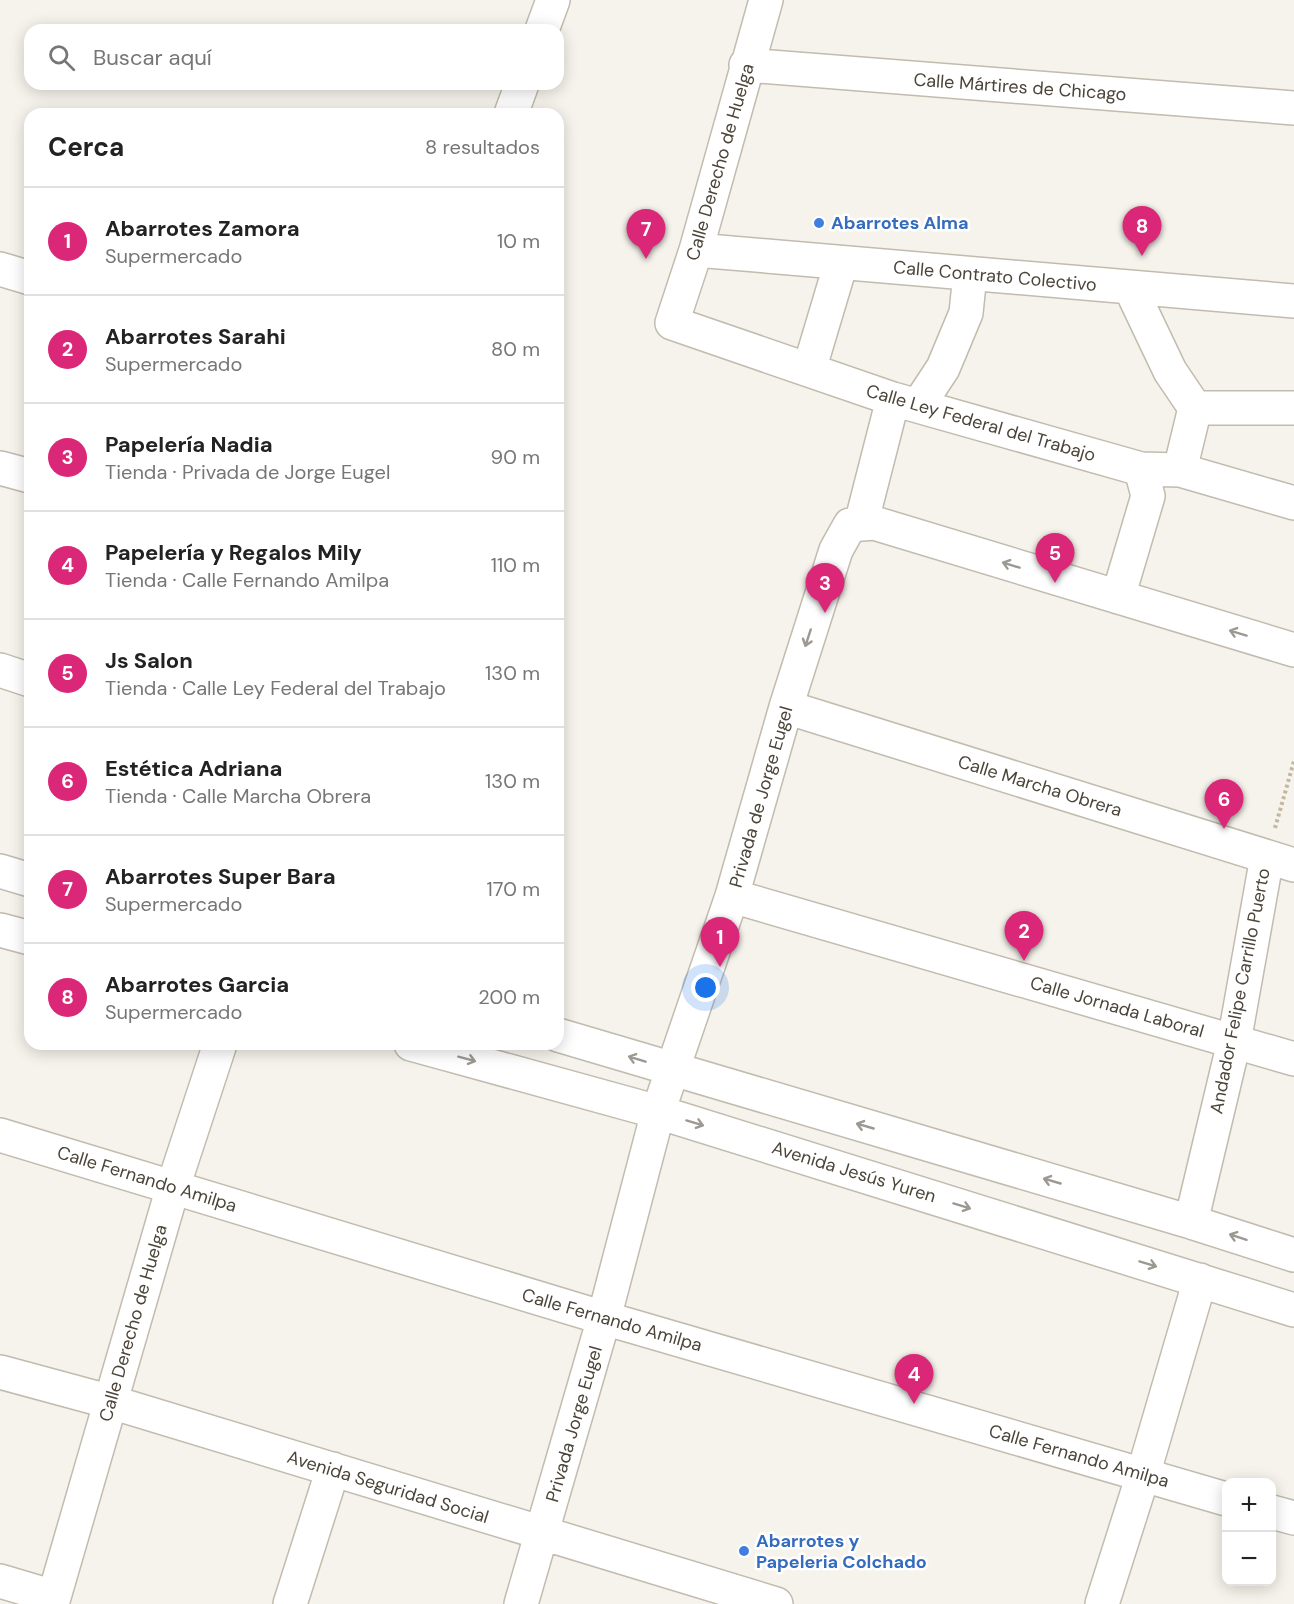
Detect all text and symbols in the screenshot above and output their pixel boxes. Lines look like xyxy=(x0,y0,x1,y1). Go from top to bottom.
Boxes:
search box xyxy=(24,24,564,90)
icon: search xyxy=(45,41,78,74)
text: Buscar aquí xyxy=(93,43,212,72)
street label: Calle Derecho de Huelga xyxy=(680,61,760,263)
street label: Calle Mártires de Chicago xyxy=(913,68,1127,106)
text: Cerca xyxy=(48,130,124,164)
text: 8 resultados xyxy=(425,134,540,160)
pin: 8 xyxy=(1122,206,1162,256)
pin: 7 xyxy=(626,210,666,259)
place label: Abarrotes Alma xyxy=(831,211,969,235)
text: Abarrotes Zamora xyxy=(105,214,300,243)
marker: Abarrotes Alma xyxy=(812,216,826,230)
text: 1 xyxy=(64,228,71,254)
text: 10 m xyxy=(497,228,540,254)
text: Supermercado xyxy=(105,243,242,269)
street label: Calle Contrato Colectivo xyxy=(892,255,1098,297)
text: Abarrotes Sarahi xyxy=(105,322,286,351)
text: 2 xyxy=(62,336,73,362)
text: 80 m xyxy=(491,336,540,362)
text: Supermercado xyxy=(105,351,242,377)
street label: Calle Ley Federal del Trabajo xyxy=(863,379,1099,467)
text: Papelería Nadia xyxy=(105,430,273,459)
text: 3 xyxy=(61,444,74,470)
text: 90 m xyxy=(491,444,540,470)
text: Tienda · Privada de Jorge Eugel xyxy=(105,459,390,485)
pin: 5 xyxy=(1036,534,1074,583)
text: Papelería y Regalos Mily xyxy=(105,538,362,567)
text: 4 xyxy=(61,552,74,578)
text: 110 m xyxy=(491,552,540,578)
one-way arrow xyxy=(1002,559,1021,570)
pin: 3 xyxy=(806,564,844,613)
text: Tienda · Calle Fernando Amilpa xyxy=(105,567,389,593)
one-way arrow xyxy=(1229,627,1248,638)
one-way arrow xyxy=(802,628,813,647)
text: Js Salon xyxy=(105,646,193,675)
text: 5 xyxy=(61,660,74,686)
text: 130 m xyxy=(485,660,540,686)
text: Tienda · Calle Ley Federal del Trabajo xyxy=(105,675,446,701)
street label: Privada de Jorge Eugel xyxy=(724,703,798,891)
street label: Calle Marcha Obrera xyxy=(955,750,1125,822)
text: Estética Adriana xyxy=(105,754,282,783)
text: 6 xyxy=(61,768,74,794)
text: 130 m xyxy=(485,768,540,794)
pin: 6 xyxy=(1204,780,1244,829)
text: Tienda · Calle Marcha Obrera xyxy=(105,783,371,809)
text: Abarrotes Super Bara xyxy=(105,862,336,891)
street label: Andador Felipe Carrillo Puerto xyxy=(1204,866,1276,1116)
text: 7 xyxy=(62,876,73,902)
text: 170 m xyxy=(487,876,540,902)
text: Supermercado xyxy=(105,891,242,917)
pin: 2 xyxy=(1004,912,1044,961)
pin: 1 xyxy=(700,918,740,967)
text: Abarrotes Garcia xyxy=(105,970,289,999)
street label: Calle Jornada Laboral xyxy=(1027,971,1207,1043)
your location xyxy=(691,973,720,1002)
text: 8 xyxy=(61,984,74,1010)
text: 200 m xyxy=(478,984,540,1010)
text: Supermercado xyxy=(105,999,242,1025)
one-way arrow xyxy=(628,1053,647,1064)
one-way arrow xyxy=(457,1054,476,1066)
one-way arrow xyxy=(685,1118,704,1129)
one-way arrow xyxy=(855,1120,874,1131)
street label: Avenida Jesús Yuren xyxy=(769,1136,939,1208)
street label: Calle Fernando Amilpa xyxy=(54,1140,240,1218)
one-way arrow xyxy=(1043,1175,1062,1186)
one-way arrow xyxy=(952,1201,971,1212)
street label: Calle Derecho de Huelga xyxy=(93,1222,173,1424)
one-way arrow xyxy=(1229,1231,1248,1242)
one-way arrow xyxy=(1138,1259,1157,1270)
street label: Calle Fernando Amilpa xyxy=(519,1283,705,1357)
street label: Privada Jorge Eugel xyxy=(540,1343,608,1505)
pin: 4 xyxy=(894,1354,934,1404)
street label: Calle Fernando Amilpa xyxy=(986,1419,1172,1493)
street label: Avenida Seguridad Social xyxy=(284,1445,492,1529)
map controls xyxy=(1222,1478,1276,1586)
button: + xyxy=(1222,1478,1276,1532)
place label: Abarrotes y Papeleria Colchado xyxy=(756,1529,927,1574)
button: − xyxy=(1222,1532,1276,1586)
marker: Abarrotes y Papeleria Colchado xyxy=(737,1544,751,1558)

